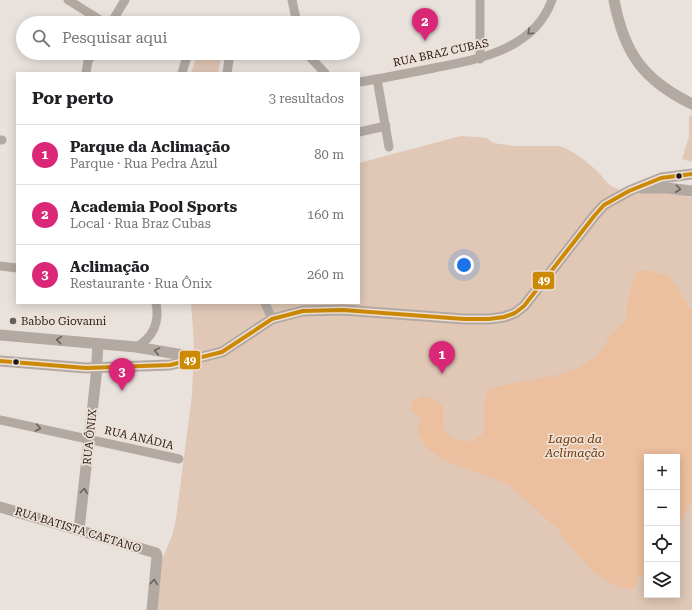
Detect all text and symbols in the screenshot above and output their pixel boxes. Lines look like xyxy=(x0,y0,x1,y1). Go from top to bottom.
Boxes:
pin: 2 xyxy=(412,8,438,41)
search box xyxy=(16,16,360,60)
icon: search xyxy=(30,27,52,49)
one-way arrow xyxy=(527,27,535,34)
text: Pesquisar aqui xyxy=(62,29,167,47)
street label: RUA BRAZ CUBAS xyxy=(392,36,490,70)
text: Por perto xyxy=(32,88,113,108)
text: 3 resultados xyxy=(269,91,344,106)
text: Parque da Aclimação xyxy=(70,138,230,156)
text: 1 xyxy=(41,147,49,162)
text: 80 m xyxy=(314,147,344,162)
text: Parque · Rua Pedra Azul xyxy=(70,156,218,171)
unlabelled marker xyxy=(674,171,684,181)
one-way arrow xyxy=(675,184,681,193)
text: Academia Pool Sports xyxy=(70,198,237,216)
text: 2 xyxy=(41,207,49,222)
text: 160 m xyxy=(307,207,344,222)
text: Local · Rua Braz Cubas xyxy=(70,216,211,231)
your location xyxy=(454,255,474,275)
text: Aclimação xyxy=(70,258,150,276)
text: 3 xyxy=(41,267,49,282)
text: 260 m xyxy=(307,267,344,282)
line badge: 49 xyxy=(532,271,555,290)
text: 49 xyxy=(538,274,550,287)
text: Restaurante · Rua Ônix xyxy=(70,276,212,291)
place label: Babbo Giovanni xyxy=(21,315,107,328)
marker: Babbo Giovanni xyxy=(8,316,18,326)
one-way arrow xyxy=(56,336,62,345)
pin: 1 xyxy=(429,341,455,374)
one-way arrow xyxy=(154,347,160,356)
line badge: 49 xyxy=(179,350,201,370)
text: 49 xyxy=(184,354,196,367)
unlabelled marker xyxy=(11,357,21,367)
pin: 3 xyxy=(109,358,135,391)
street label: RUA ÔNIX xyxy=(80,408,99,466)
street label: RUA ANÁDIA xyxy=(103,423,175,452)
one-way arrow xyxy=(35,424,41,432)
water label: Lagoa da Aclimação xyxy=(544,432,605,460)
map controls xyxy=(644,454,680,598)
button: + xyxy=(644,454,680,490)
one-way arrow xyxy=(79,488,88,494)
button: − xyxy=(644,490,680,526)
street label: RUA BATISTA CAETANO xyxy=(13,505,143,555)
button: locate xyxy=(644,526,680,562)
button: layers xyxy=(644,562,680,598)
one-way arrow xyxy=(150,579,159,585)

